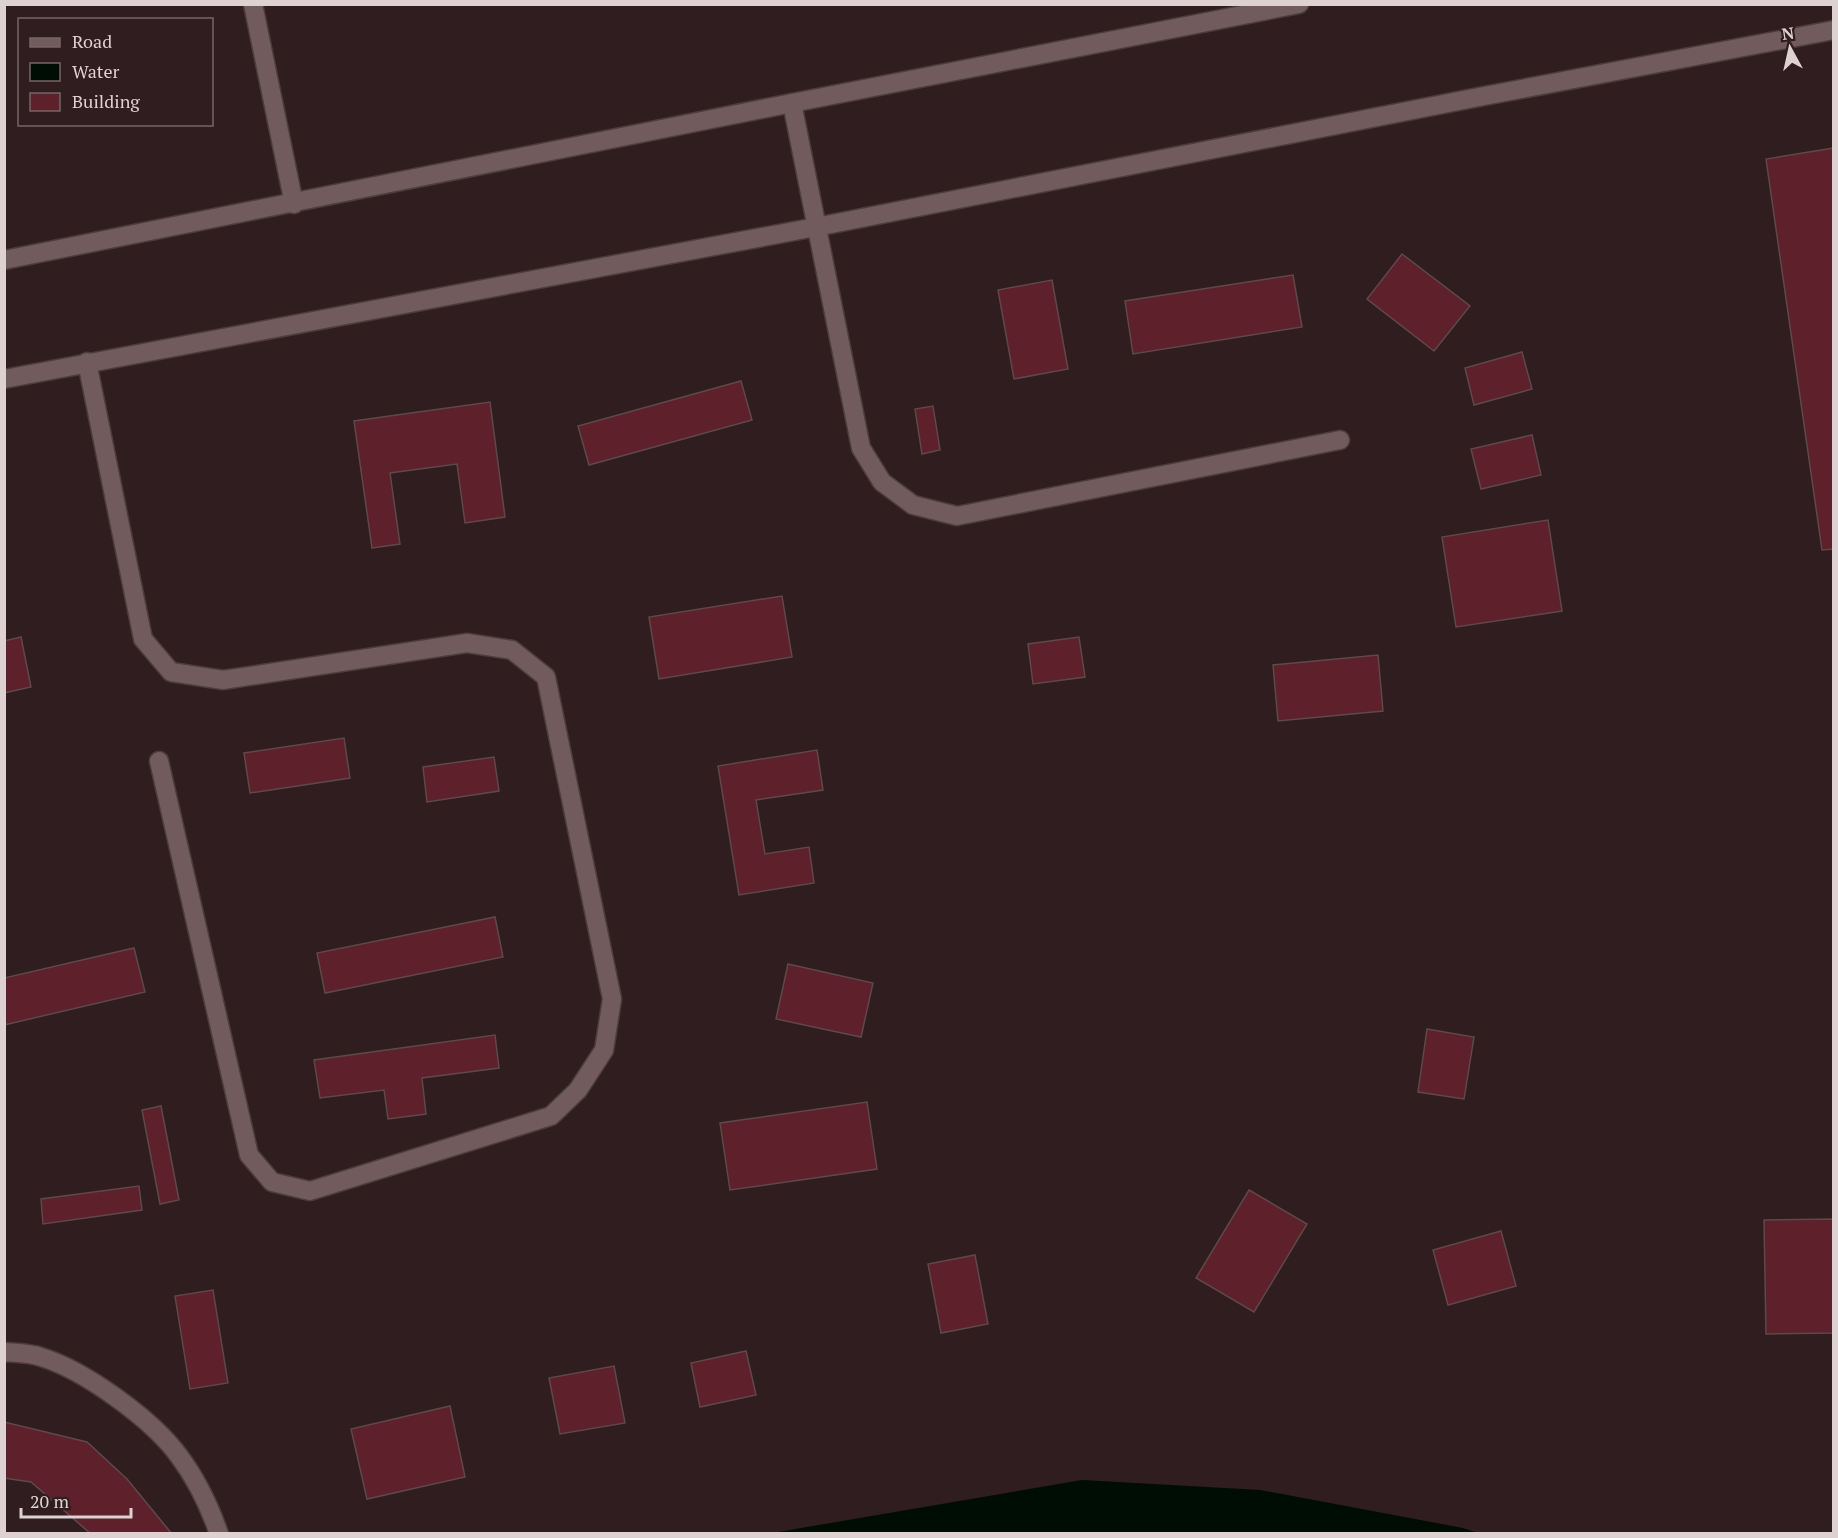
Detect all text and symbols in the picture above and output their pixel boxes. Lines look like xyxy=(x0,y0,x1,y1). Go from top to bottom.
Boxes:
legend xyxy=(18,18,213,126)
north arrow xyxy=(1760,18,1820,78)
text: N xyxy=(1780,21,1795,45)
text: Road xyxy=(72,29,112,53)
text: Water xyxy=(72,59,119,83)
text: Building xyxy=(72,89,140,113)
scale bar xyxy=(21,1481,130,1519)
text: 20 m xyxy=(30,1489,70,1513)

